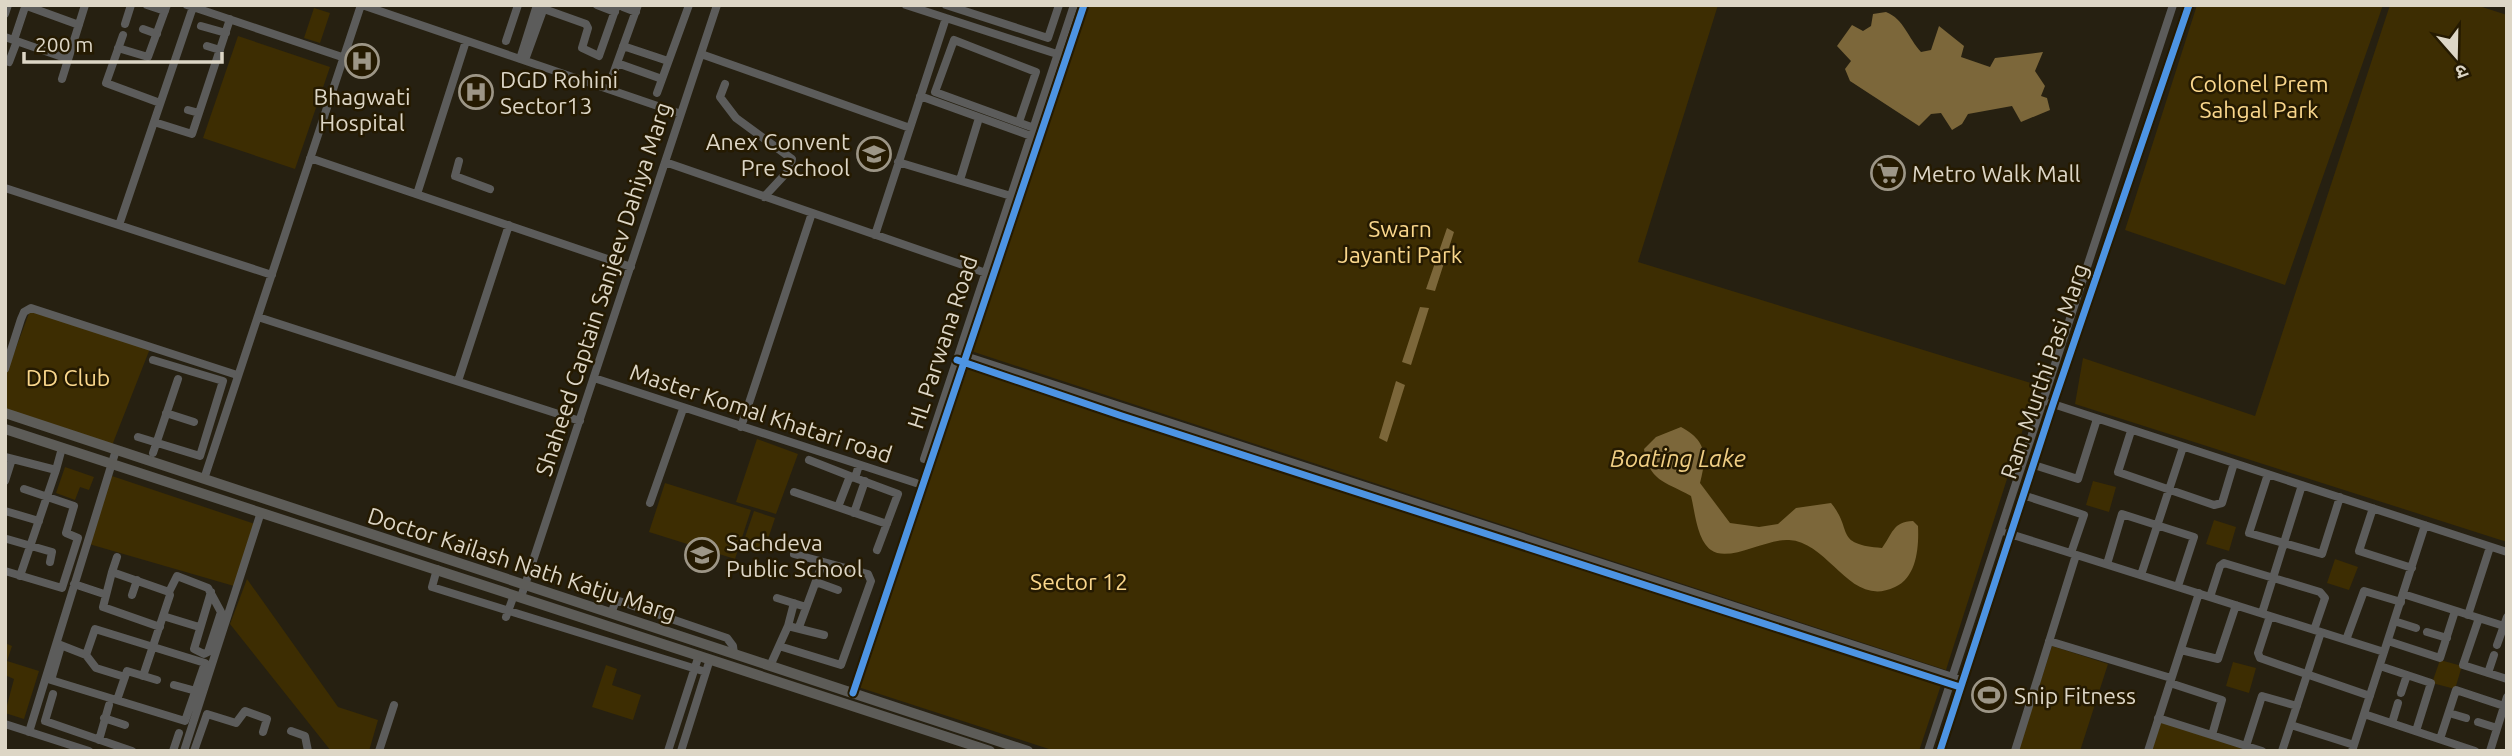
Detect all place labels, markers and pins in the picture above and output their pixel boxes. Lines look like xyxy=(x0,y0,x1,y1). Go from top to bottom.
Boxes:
hospital icon: Bhagwati Hospital xyxy=(343,42,381,80)
place label: DGD Rohini Sector13 xyxy=(500,67,618,118)
hospital icon: DGD Rohini Sector13 xyxy=(457,73,495,111)
place label: Bhagwati Hospital xyxy=(313,84,411,135)
place label: Anex Convent Pre School xyxy=(706,129,850,180)
school or university icon: Anex Convent Pre School xyxy=(855,135,893,173)
supermarket icon: Metro Walk Mall xyxy=(1869,154,1907,192)
place label: Metro Walk Mall xyxy=(1912,161,2081,186)
place label: Sachdeva Public School xyxy=(726,530,863,581)
school or university icon: Sachdeva Public School xyxy=(683,536,721,574)
sports icon: Snip Fitness xyxy=(1970,676,2008,714)
place label: Snip Fitness xyxy=(2014,683,2136,708)

